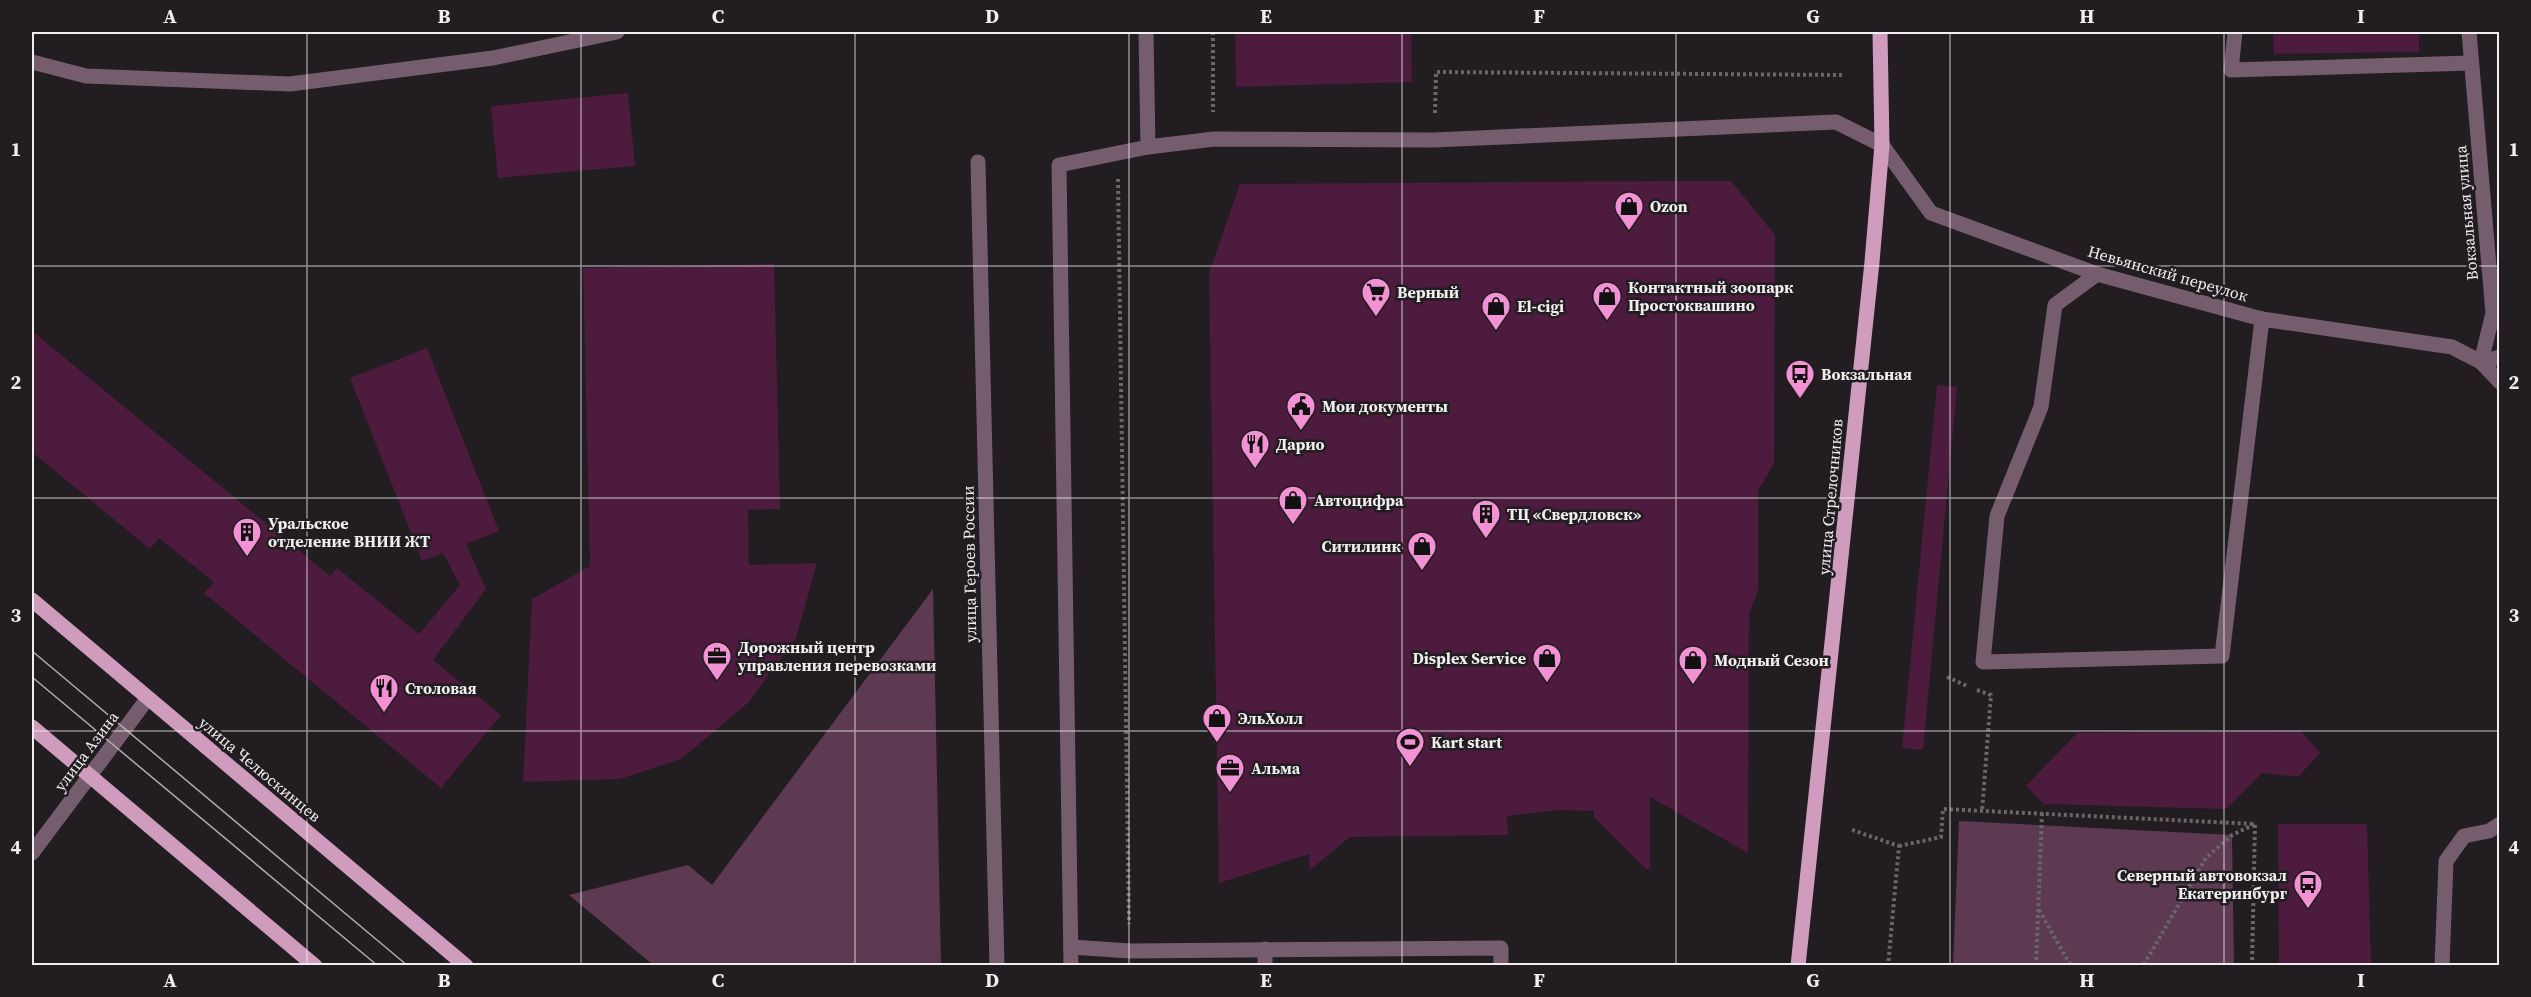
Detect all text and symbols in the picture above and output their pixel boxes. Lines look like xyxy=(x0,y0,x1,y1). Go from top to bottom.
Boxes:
text: A xyxy=(163,2,177,30)
text: B xyxy=(437,2,451,30)
text: C xyxy=(712,2,724,30)
text: D xyxy=(985,2,999,30)
text: E xyxy=(1260,2,1272,30)
text: F xyxy=(1533,2,1545,30)
text: G xyxy=(1806,2,1820,30)
text: H xyxy=(2079,2,2095,30)
text: I xyxy=(2357,2,2365,30)
text: 1 xyxy=(11,135,21,163)
text: 1 xyxy=(2509,135,2519,163)
street label: Вокзальная улица xyxy=(2449,144,2483,281)
shop icon: Ozon xyxy=(1613,190,1645,232)
place label: Ozon xyxy=(1650,195,1688,217)
street label: Невьянский переулок xyxy=(2085,240,2251,306)
supermarket icon: Верный xyxy=(1360,276,1392,318)
place label: Контактный зоопарк Простоквашино xyxy=(1628,276,1794,316)
shop icon: Контактный зоопарк Простоквашино xyxy=(1591,280,1623,322)
place label: Верный xyxy=(1397,281,1460,303)
shop icon: El-cigi xyxy=(1480,290,1512,332)
place label: El-cigi xyxy=(1517,295,1564,317)
bus stop icon: Вокзальная xyxy=(1784,358,1816,400)
place label: Вокзальная xyxy=(1821,363,1912,385)
text: 2 xyxy=(11,368,22,396)
text: 2 xyxy=(2509,368,2520,396)
public building icon: Мои документы xyxy=(1285,390,1317,432)
place label: Мои документы xyxy=(1322,395,1448,417)
street label: улица Стрелочников xyxy=(1812,418,1848,576)
restaurant icon: Дарио xyxy=(1239,428,1271,470)
place label: Дарио xyxy=(1276,433,1325,455)
shop icon: Автоцифра xyxy=(1277,484,1309,526)
street label: улица Героев России xyxy=(957,485,981,643)
place label: Автоцифра xyxy=(1314,489,1404,511)
building icon: ТЦ «Свердловск» xyxy=(1470,498,1502,540)
place label: ТЦ «Свердловск» xyxy=(1507,503,1642,525)
place label: Уральское отделение ВНИИ ЖТ xyxy=(268,512,430,552)
building icon: Уральское отделение ВНИИ ЖТ xyxy=(231,516,263,558)
shop icon: Ситилинк xyxy=(1406,530,1438,572)
place label: Ситилинк xyxy=(1322,535,1402,557)
text: 3 xyxy=(11,601,22,629)
text: 3 xyxy=(2509,601,2520,629)
place label: Дорожный центр управления перевозками xyxy=(737,636,937,676)
office icon: Дорожный центр управления перевозками xyxy=(701,640,733,682)
shop icon: Displex Service xyxy=(1531,642,1563,684)
shop icon: Модный Сезон xyxy=(1677,644,1709,686)
place label: Displex Service xyxy=(1413,647,1526,669)
place label: Модный Сезон xyxy=(1714,649,1829,671)
restaurant icon: Столовая xyxy=(368,672,400,714)
place label: Столовая xyxy=(405,677,477,699)
shop icon: ЭльХолл xyxy=(1201,702,1233,744)
street label: улица Азина xyxy=(49,706,124,795)
place label: ЭльХолл xyxy=(1238,707,1303,729)
street label: улица Челюскинцев xyxy=(194,711,326,827)
sports icon: Kart start xyxy=(1394,726,1426,768)
place label: Kart start xyxy=(1431,731,1502,753)
office icon: Альма xyxy=(1214,752,1246,794)
place label: Альма xyxy=(1251,757,1301,779)
text: 4 xyxy=(11,833,22,861)
text: 4 xyxy=(2509,833,2520,861)
place label: Северный автовокзал Екатеринбург xyxy=(2117,864,2288,904)
bus stop icon: Северный автовокзал Екатеринбург xyxy=(2292,868,2324,910)
text: A xyxy=(163,966,177,994)
text: B xyxy=(437,966,451,994)
text: C xyxy=(712,966,724,994)
text: D xyxy=(985,966,999,994)
text: E xyxy=(1260,966,1272,994)
text: F xyxy=(1533,966,1545,994)
text: G xyxy=(1806,966,1820,994)
text: H xyxy=(2079,966,2095,994)
text: I xyxy=(2357,966,2365,994)

